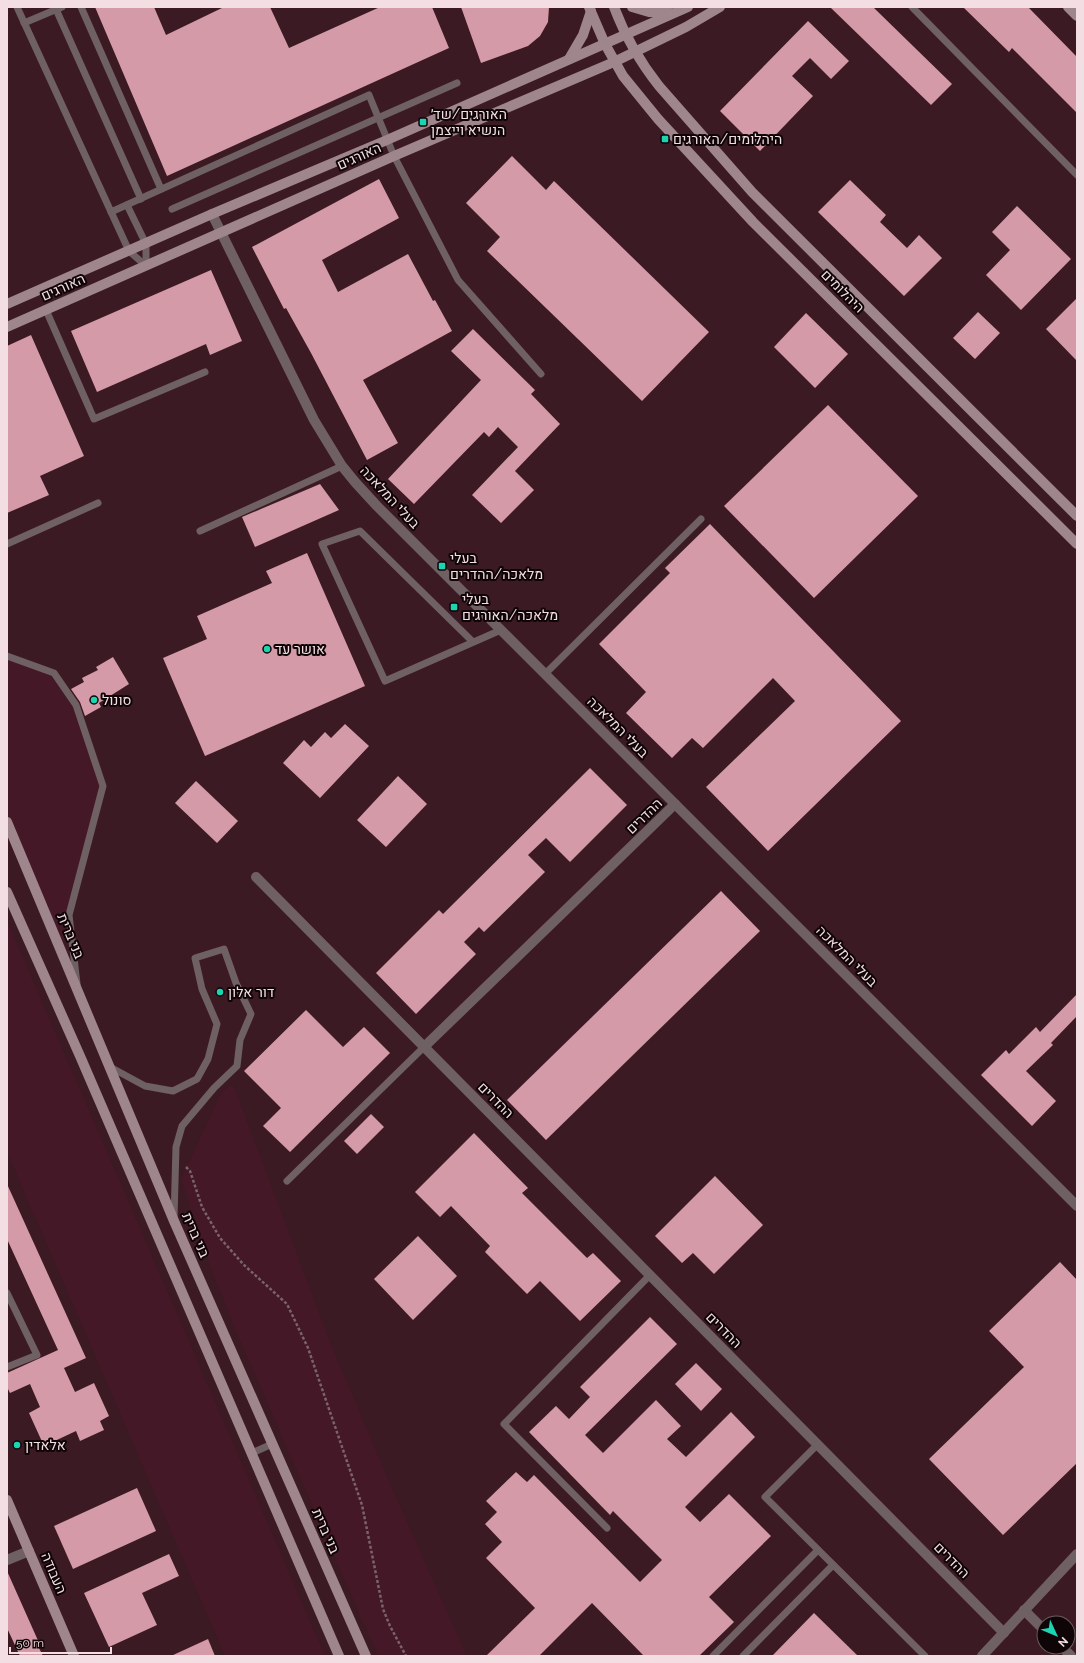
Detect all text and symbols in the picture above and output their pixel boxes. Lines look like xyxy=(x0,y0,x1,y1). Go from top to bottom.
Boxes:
place label: האורגים/שד׳ הנשיא וייצמן xyxy=(431,106,507,138)
marker: האורגים/שד׳ הנשיא וייצמן xyxy=(418,117,428,127)
place label: היהלומים/האורגים xyxy=(673,131,782,147)
marker: היהלומים/האורגים xyxy=(660,134,670,144)
street label: האורגים xyxy=(334,139,384,173)
street label: היהלומים xyxy=(818,266,868,316)
street label: האורגים xyxy=(38,270,88,304)
street label: בעלי המלאכה xyxy=(357,462,423,532)
place label: בעלי מלאכה/ההדרים xyxy=(450,550,543,582)
marker: בעלי מלאכה/ההדרים xyxy=(437,561,447,571)
place label: בעלי מלאכה/האורגים xyxy=(462,591,558,623)
marker: בעלי מלאכה/האורגים xyxy=(449,602,459,612)
place label: אושר עד xyxy=(275,641,325,657)
marker: אושר עד xyxy=(262,644,272,654)
place label: סונול xyxy=(102,692,131,708)
street label: בעלי המלאכה xyxy=(584,693,652,761)
marker: סונול xyxy=(89,695,99,705)
street label: ההדרים xyxy=(623,795,665,837)
street label: בני ברית xyxy=(54,911,88,962)
street label: בעלי המלאכה xyxy=(813,922,881,990)
place label: דור אלון xyxy=(228,984,274,1000)
marker: דור אלון xyxy=(215,987,225,997)
street label: ההדרים xyxy=(475,1079,517,1121)
street label: בני ברית xyxy=(179,1210,213,1260)
street label: ההדרים xyxy=(703,1309,745,1351)
place label: אלאדין xyxy=(25,1437,66,1453)
marker: אלאדין xyxy=(12,1440,22,1450)
street label: בני ברית xyxy=(309,1506,343,1556)
street label: ההדרים xyxy=(931,1539,973,1581)
street label: העבודה xyxy=(38,1550,70,1596)
north arrow xyxy=(1036,1615,1076,1655)
scale bar xyxy=(10,1629,111,1655)
text: N xyxy=(1055,1634,1070,1649)
text: 50 m xyxy=(16,1636,44,1650)

